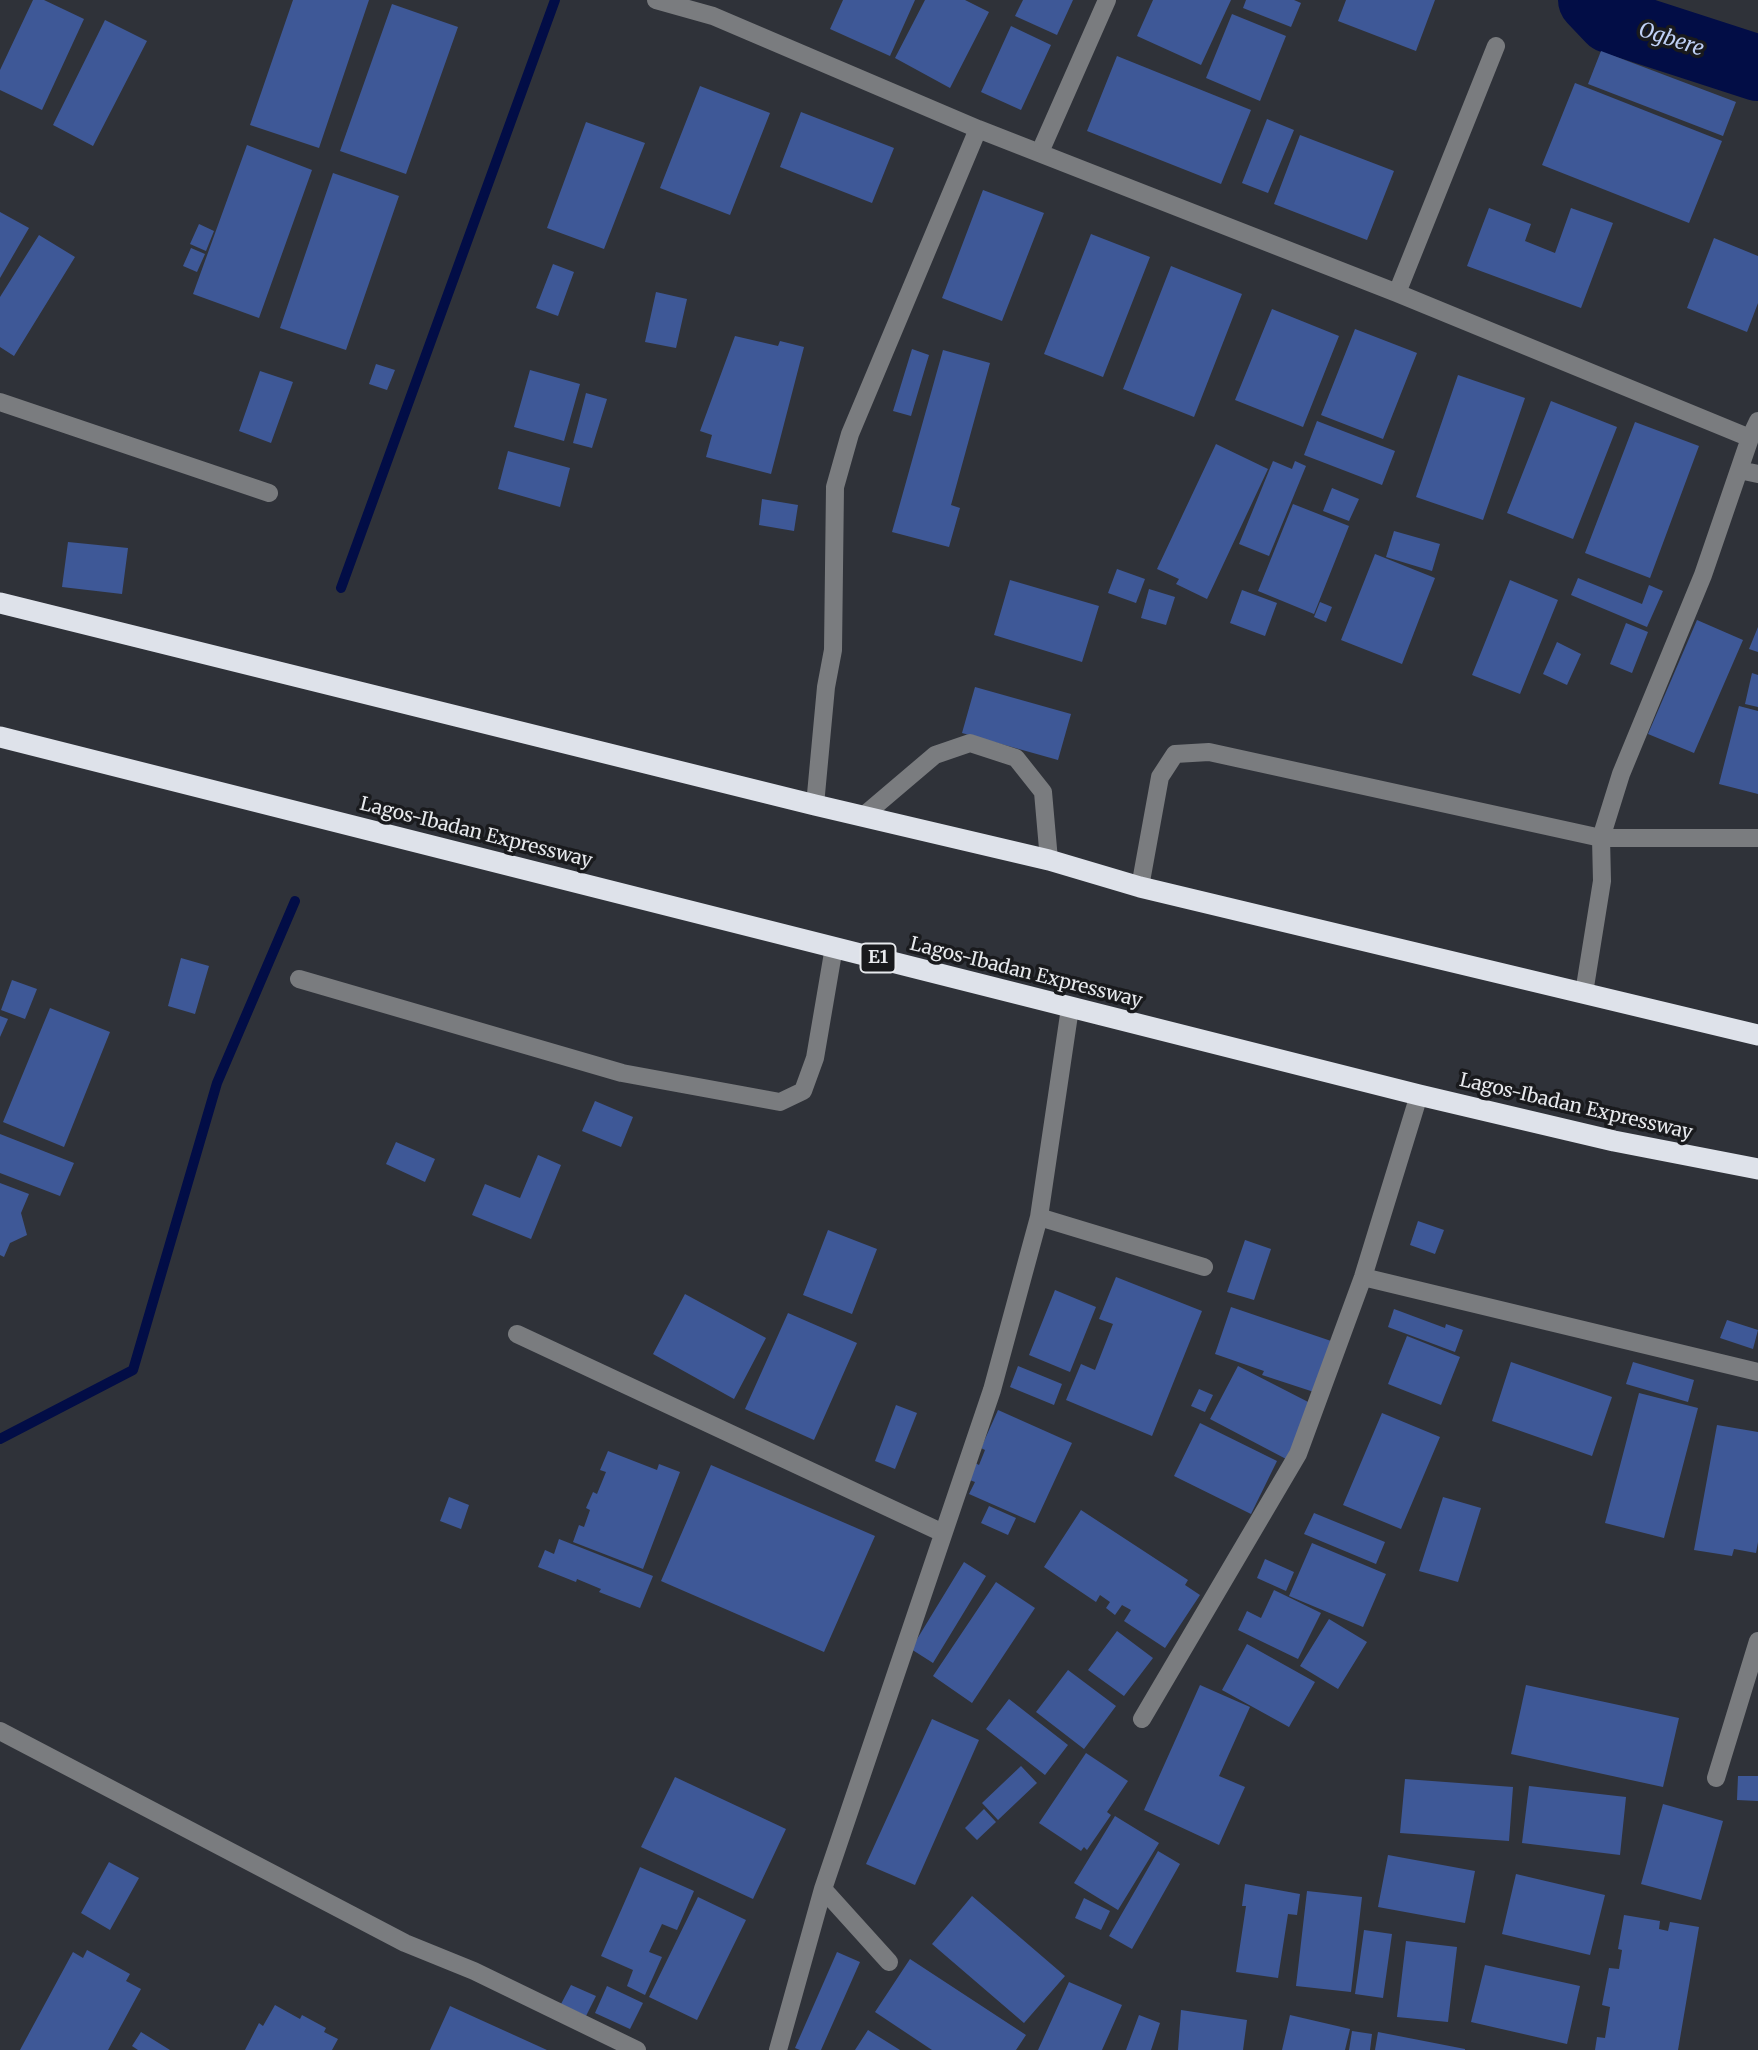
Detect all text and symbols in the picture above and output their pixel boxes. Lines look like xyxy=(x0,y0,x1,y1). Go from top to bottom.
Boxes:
water label: Ogbere xyxy=(1635,18,1707,62)
street label: Lagos-Ibadan Expressway xyxy=(357,793,595,873)
street label: Lagos-Ibadan Expressway xyxy=(907,933,1145,1013)
road number: E1 xyxy=(860,944,896,973)
street label: Lagos-Ibadan Expressway xyxy=(1457,1069,1695,1145)

